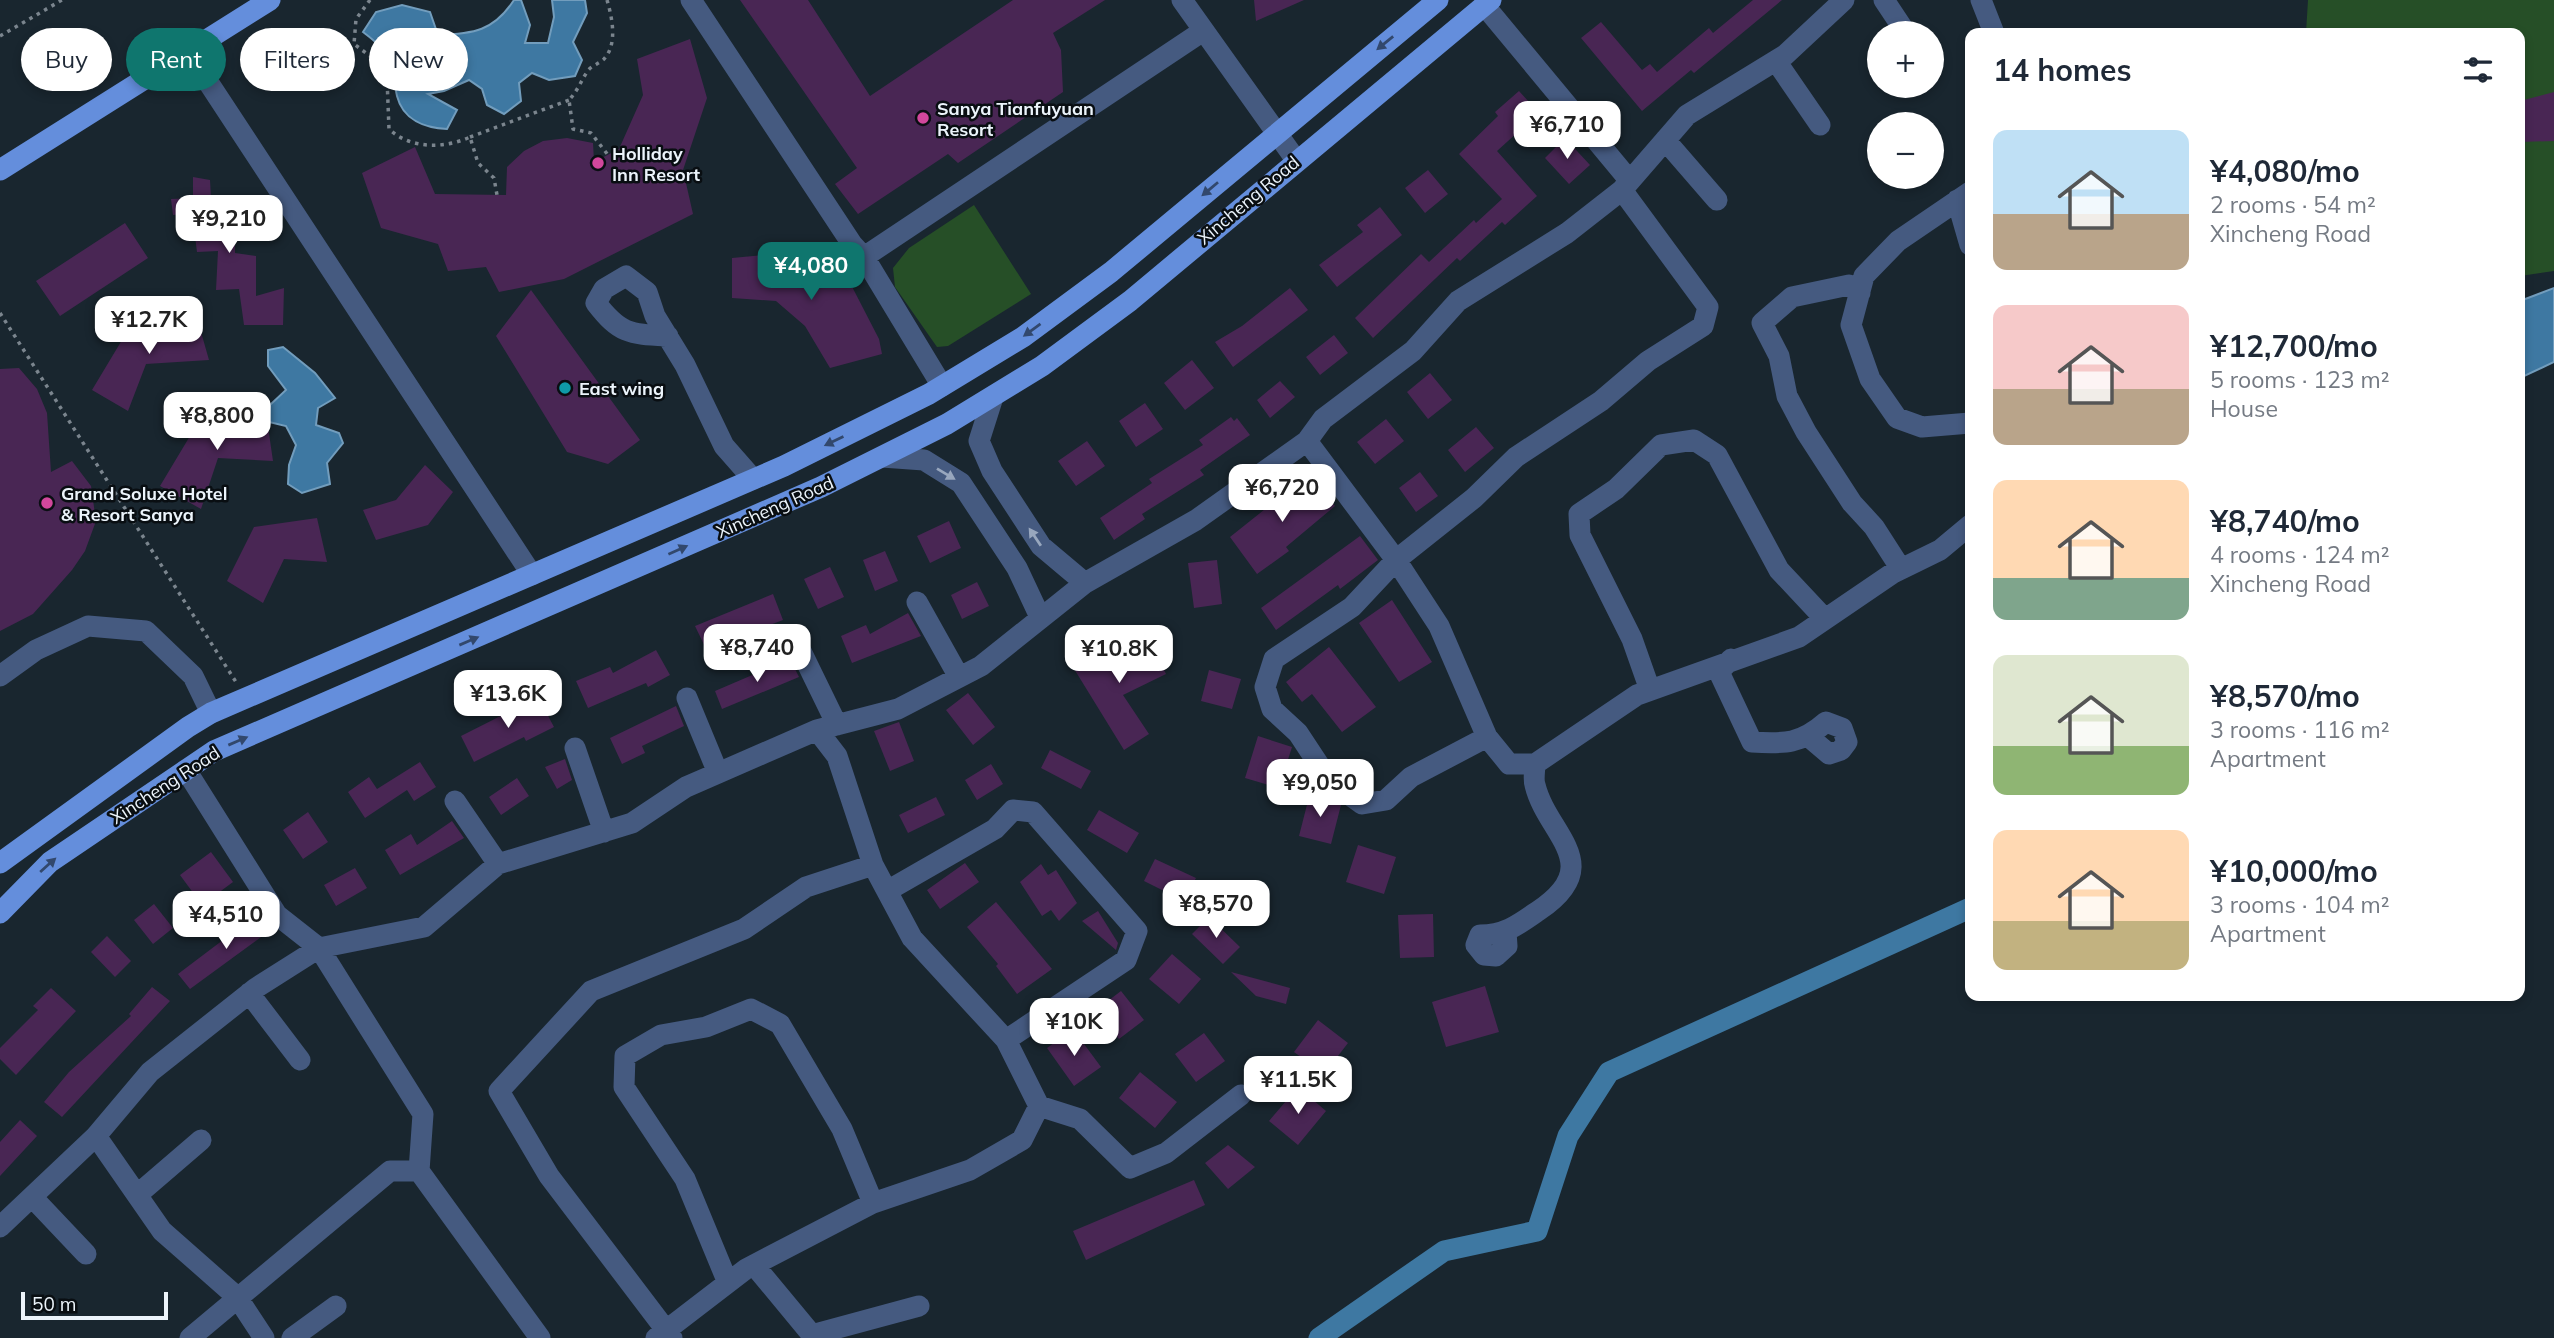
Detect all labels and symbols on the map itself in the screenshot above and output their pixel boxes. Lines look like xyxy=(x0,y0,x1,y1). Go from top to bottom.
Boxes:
one-way arrow xyxy=(1377,36,1395,51)
place label: Sanya Tianfuyuan Resort xyxy=(937,97,1094,141)
pin: ¥6,710 xyxy=(1510,102,1624,161)
marker: Sanya Tianfuyuan Resort xyxy=(915,110,931,126)
place label: Holliday Inn Resort xyxy=(612,142,700,186)
street label: Xincheng Road xyxy=(1192,151,1304,249)
marker: Holliday Inn Resort xyxy=(590,155,606,171)
one-way arrow xyxy=(1201,181,1219,196)
pin: ¥9,210 xyxy=(172,196,286,255)
pin: ¥4,080 xyxy=(754,243,868,302)
pin: ¥12.7K xyxy=(92,296,206,356)
one-way arrow xyxy=(1023,323,1041,337)
place label: East wing xyxy=(579,377,664,400)
marker: East wing xyxy=(557,380,573,396)
pin: ¥8,800 xyxy=(160,392,274,452)
one-way arrow xyxy=(824,436,844,447)
pin: ¥6,720 xyxy=(1225,464,1339,524)
one-way arrow xyxy=(936,467,955,480)
street label: Xincheng Road xyxy=(713,471,837,543)
place label: Grand Soluxe Hotel & Resort Sanya xyxy=(61,482,227,526)
marker: Grand Soluxe Hotel & Resort Sanya xyxy=(39,495,55,511)
one-way arrow xyxy=(1028,527,1041,547)
one-way arrow xyxy=(668,544,688,556)
pin: ¥8,740 xyxy=(700,624,814,684)
pin: ¥10.8K xyxy=(1062,626,1176,685)
one-way arrow xyxy=(459,635,479,647)
pin: ¥13.6K xyxy=(451,670,565,730)
one-way arrow xyxy=(227,735,248,746)
street label: Xincheng Road xyxy=(106,741,224,829)
pin: ¥9,050 xyxy=(1263,760,1377,819)
one-way arrow xyxy=(39,857,57,873)
pin: ¥8,570 xyxy=(1159,880,1273,940)
pin: ¥4,510 xyxy=(169,892,283,951)
pin: ¥10K xyxy=(1033,998,1115,1058)
pin: ¥11.5K xyxy=(1241,1056,1355,1116)
scale bar xyxy=(21,1289,168,1321)

